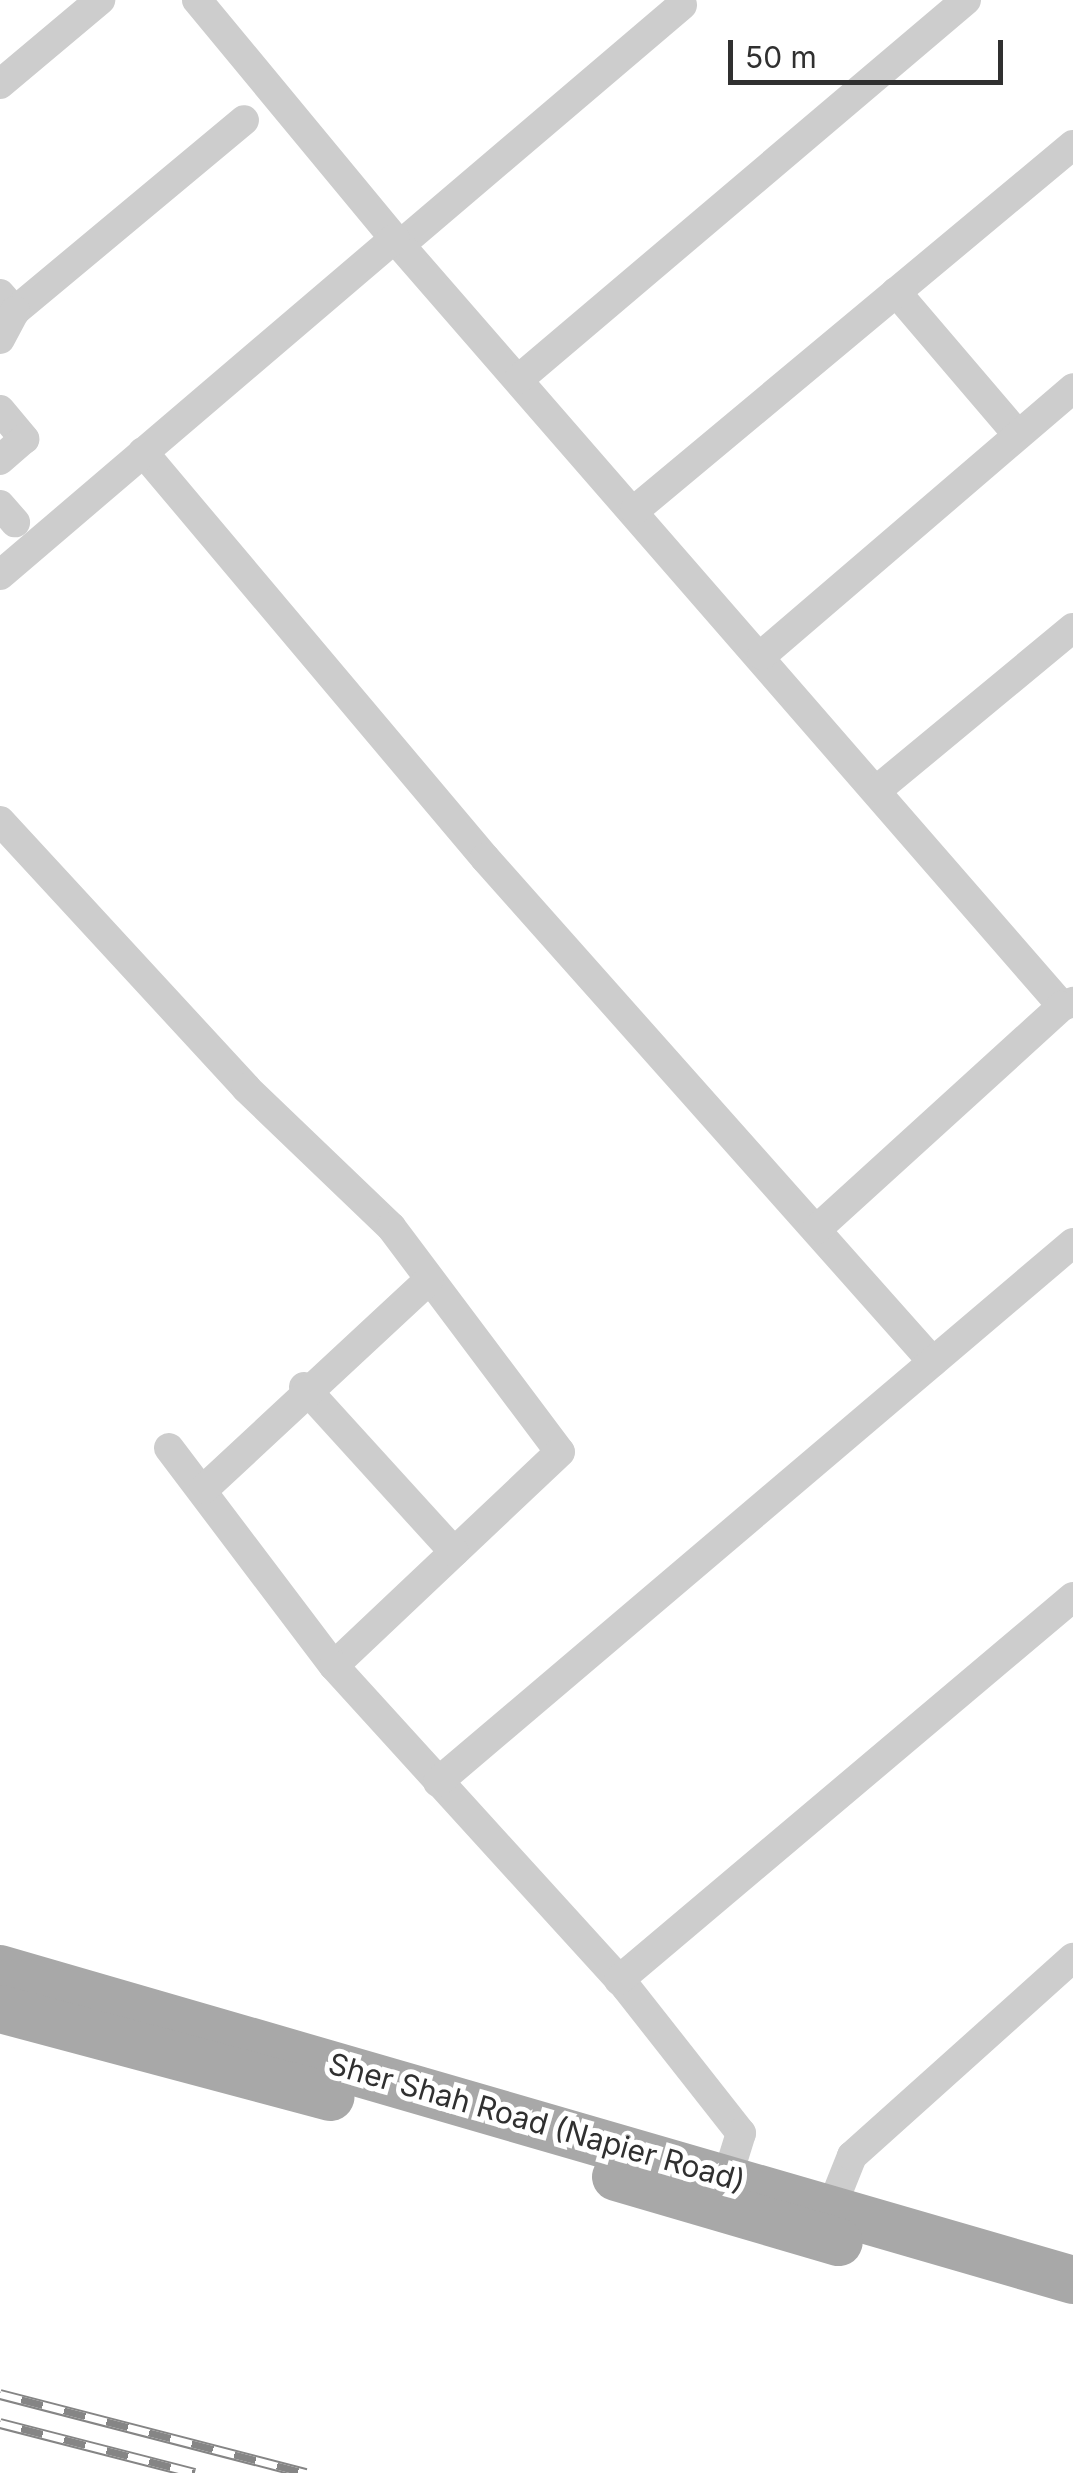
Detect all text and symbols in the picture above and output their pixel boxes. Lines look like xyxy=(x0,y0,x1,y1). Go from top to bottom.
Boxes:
scale bar xyxy=(733,20,1008,82)
text: 50 m xyxy=(745,39,817,75)
street label: Sher Shah Road (Napier Road) xyxy=(325,2045,749,2199)

